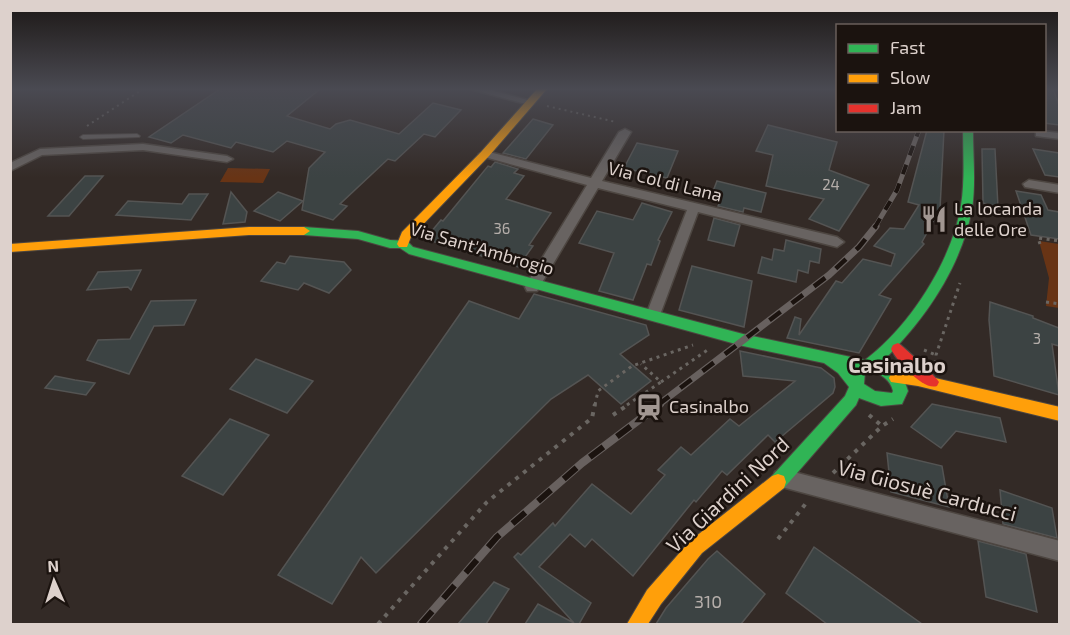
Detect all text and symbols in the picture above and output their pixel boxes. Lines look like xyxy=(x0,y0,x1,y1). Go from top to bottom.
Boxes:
legend xyxy=(836,24,1046,132)
text: Fast xyxy=(890,36,925,58)
text: Slow xyxy=(890,66,931,88)
text: Jam xyxy=(890,96,922,118)
street label: Via Col di Lana xyxy=(606,156,725,206)
house number: 24 xyxy=(822,175,840,193)
place label: La locanda delle Ore xyxy=(954,197,1042,240)
restaurant icon: La locanda delle Ore xyxy=(919,204,949,234)
street label: Via Sant'Ambrogio xyxy=(408,217,557,279)
house number: 36 xyxy=(494,219,510,237)
house number: 3 xyxy=(1033,329,1041,347)
district label: Casinalbo xyxy=(848,352,946,377)
station icon: Casinalbo xyxy=(634,392,664,422)
place label: Casinalbo xyxy=(669,395,749,417)
street label: Via Giardini Nord xyxy=(660,431,794,557)
street label: Via Giosuè Carducci xyxy=(835,454,1020,525)
north arrow xyxy=(24,551,84,611)
text: N xyxy=(47,556,59,575)
house number: 310 xyxy=(694,590,722,612)

